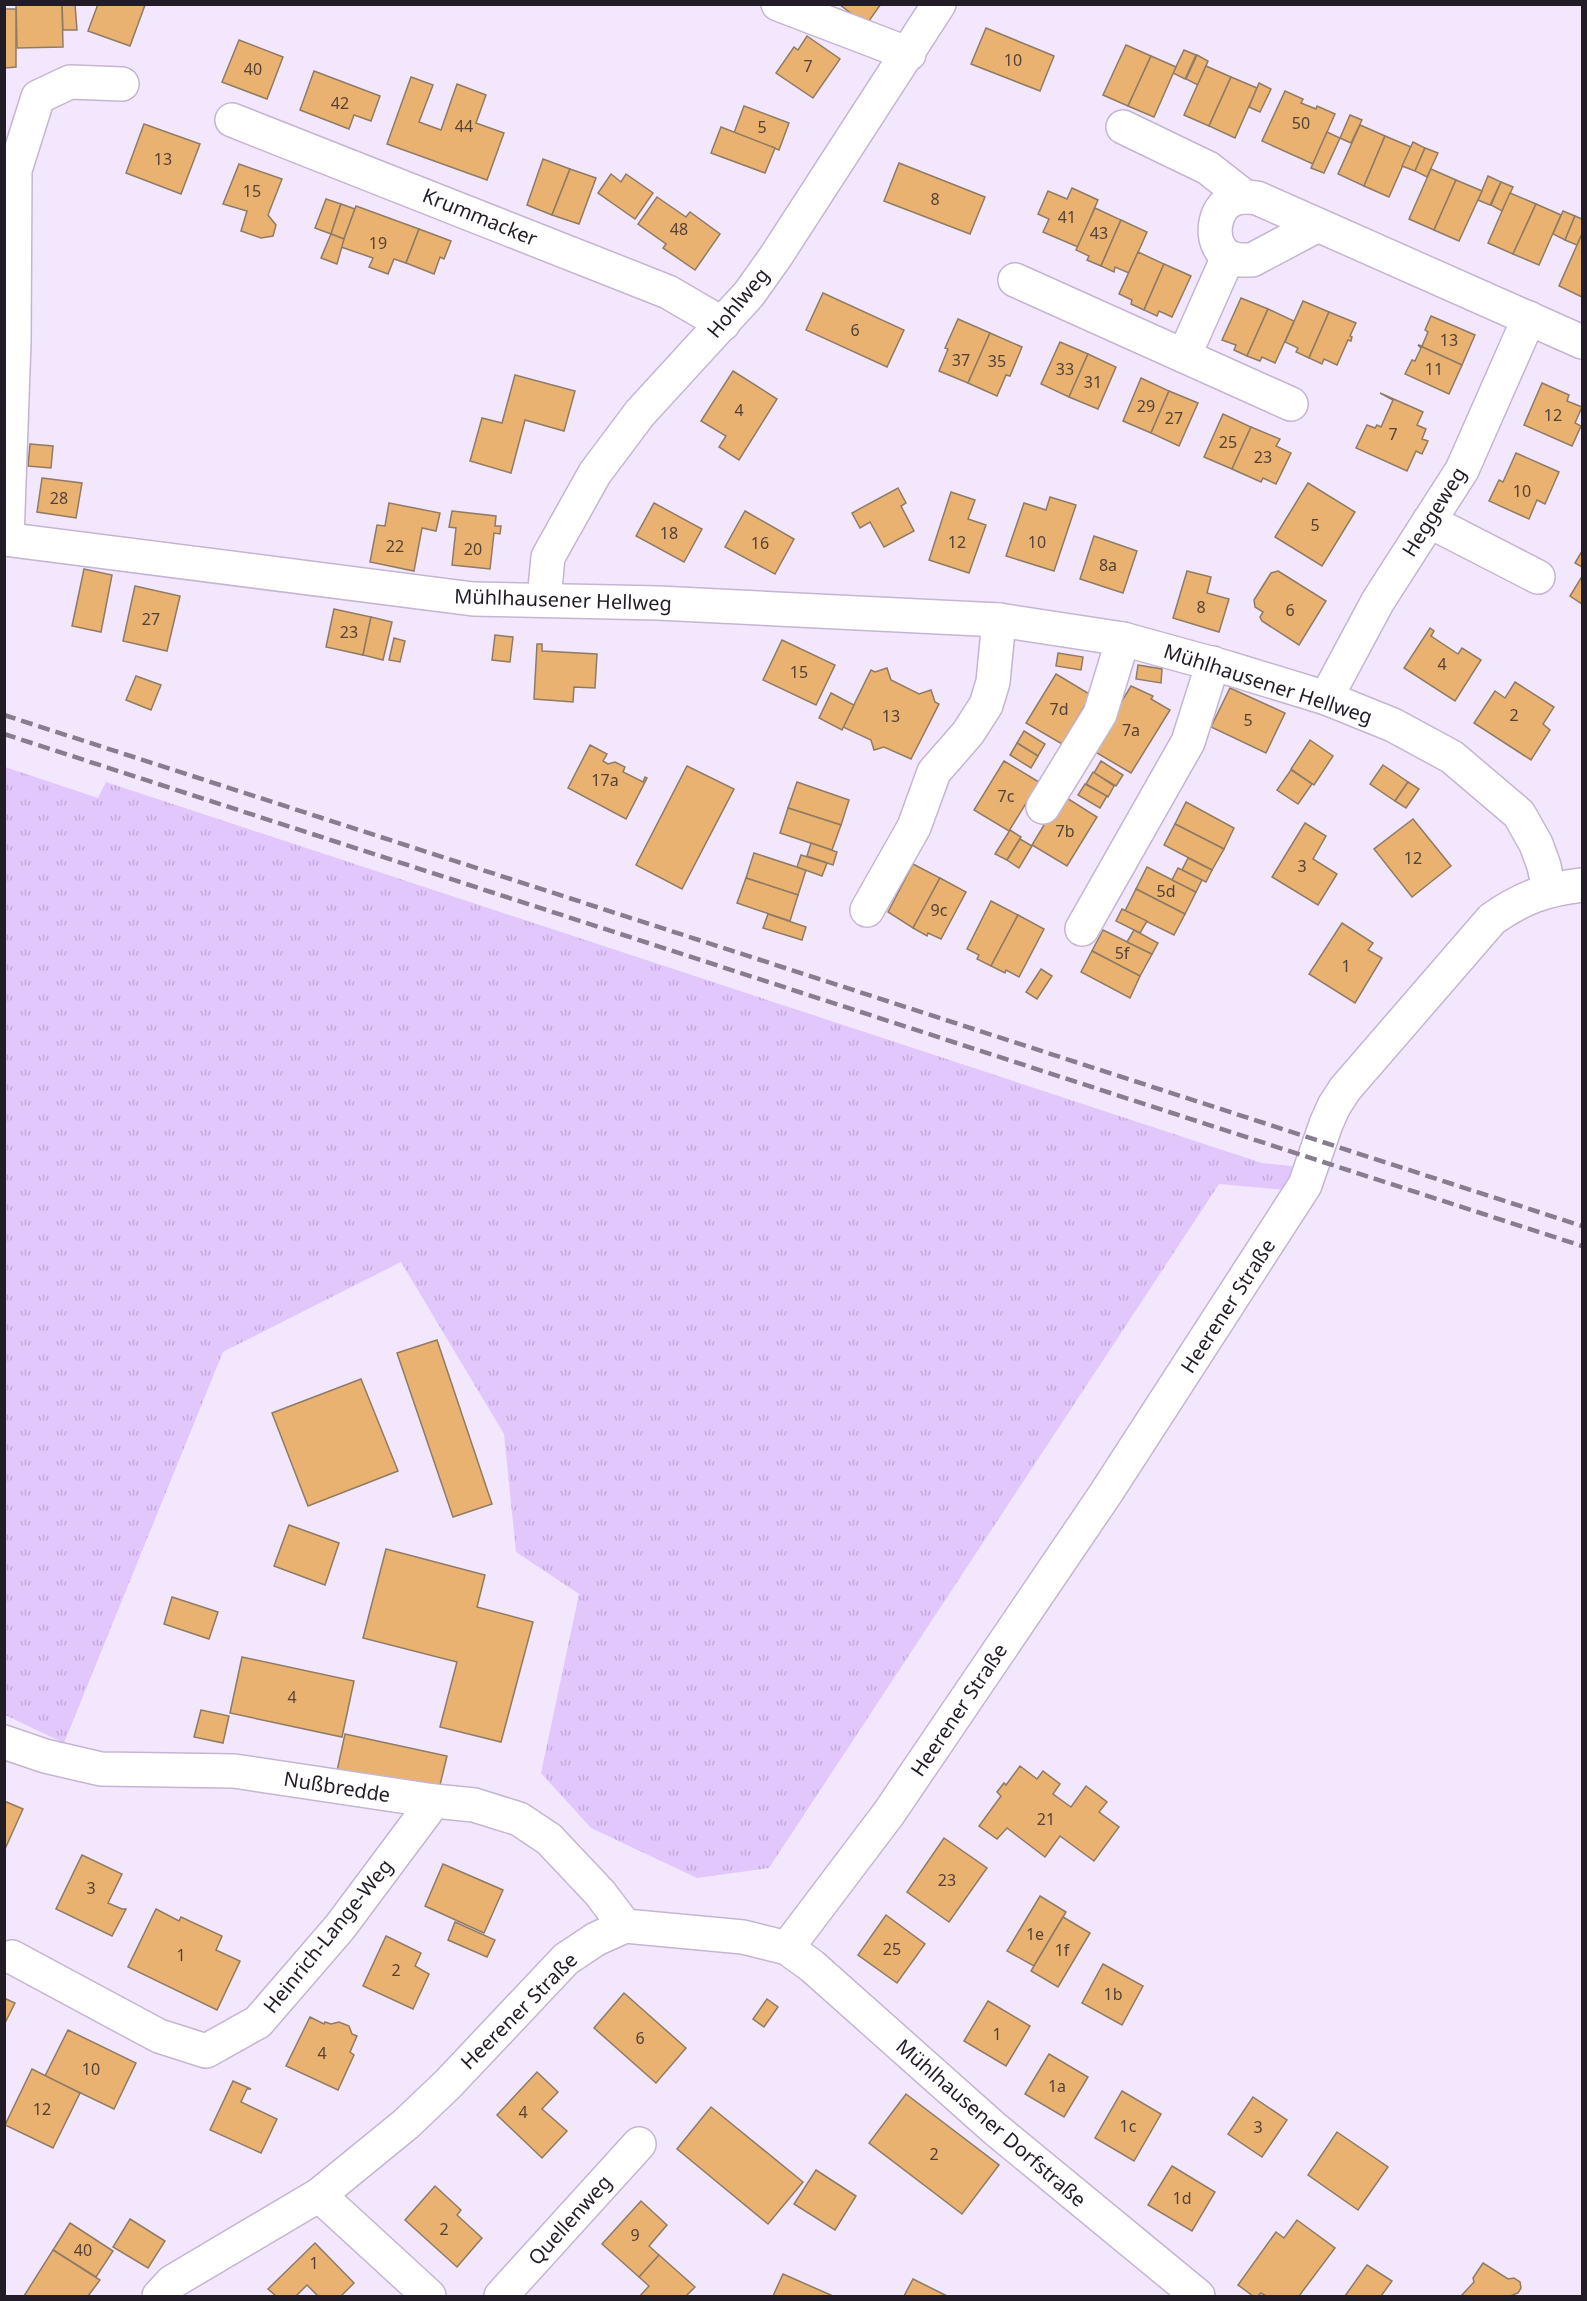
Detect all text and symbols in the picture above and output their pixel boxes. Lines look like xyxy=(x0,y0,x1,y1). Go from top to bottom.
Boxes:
house number: 10 xyxy=(1004,49,1022,71)
house number: 7 xyxy=(803,55,813,77)
house number: 40 xyxy=(244,58,262,80)
house number: 42 xyxy=(331,92,349,114)
house number: 50 xyxy=(1292,112,1310,134)
house number: 44 xyxy=(455,115,473,137)
house number: 5 xyxy=(757,116,767,138)
house number: 13 xyxy=(154,148,172,170)
house number: 15 xyxy=(243,180,261,202)
street label: Krummacker xyxy=(419,181,542,252)
house number: 8 xyxy=(930,188,940,210)
house number: 41 xyxy=(1058,206,1076,228)
house number: 48 xyxy=(670,218,688,240)
house number: 43 xyxy=(1090,222,1108,244)
house number: 19 xyxy=(369,232,387,254)
street label: Hohlweg xyxy=(700,262,775,343)
house number: 6 xyxy=(850,319,860,341)
house number: 13 xyxy=(1440,329,1458,351)
house number: 37 xyxy=(952,349,970,371)
house number: 35 xyxy=(988,350,1006,372)
house number: 33 xyxy=(1056,358,1074,380)
house number: 11 xyxy=(1425,358,1443,380)
house number: 31 xyxy=(1084,371,1102,393)
house number: 29 xyxy=(1137,395,1155,417)
house number: 4 xyxy=(734,399,744,421)
house number: 12 xyxy=(1544,404,1562,426)
house number: 27 xyxy=(1165,407,1183,429)
house number: 7 xyxy=(1388,423,1398,445)
house number: 25 xyxy=(1219,431,1237,453)
house number: 23 xyxy=(1254,446,1272,468)
street label: Heggeweg xyxy=(1395,462,1472,562)
house number: 10 xyxy=(1513,480,1531,502)
house number: 28 xyxy=(50,487,68,509)
house number: 5 xyxy=(1310,514,1320,536)
house number: 18 xyxy=(660,522,678,544)
house number: 12 xyxy=(948,531,966,553)
house number: 10 xyxy=(1028,531,1046,553)
house number: 16 xyxy=(751,532,769,554)
house number: 22 xyxy=(386,535,404,557)
house number: 20 xyxy=(464,538,482,560)
house number: 8a xyxy=(1099,554,1117,576)
street label: Mühlhausener Hellweg xyxy=(454,582,672,617)
house number: 8 xyxy=(1196,596,1206,618)
house number: 6 xyxy=(1285,599,1295,621)
house number: 27 xyxy=(142,608,160,630)
house number: 23 xyxy=(340,621,358,643)
street label: Mühlhausener Hellweg xyxy=(1160,637,1376,730)
house number: 4 xyxy=(1437,653,1447,675)
house number: 15 xyxy=(790,661,808,683)
house number: 7d xyxy=(1050,698,1069,720)
house number: 2 xyxy=(1509,704,1519,726)
house number: 13 xyxy=(882,705,900,727)
house number: 5 xyxy=(1243,709,1253,731)
house number: 7a xyxy=(1122,719,1140,741)
house number: 17a xyxy=(591,769,619,791)
house number: 7c xyxy=(998,785,1015,807)
house number: 7b xyxy=(1056,820,1075,842)
house number: 12 xyxy=(1404,847,1422,869)
house number: 3 xyxy=(1297,855,1307,877)
house number: 5d xyxy=(1157,880,1176,902)
house number: 9c xyxy=(931,899,948,921)
house number: 5f xyxy=(1115,942,1131,964)
house number: 1 xyxy=(1341,955,1351,977)
street label: Heerener Straße xyxy=(1174,1233,1281,1378)
street label: Heerener Straße xyxy=(904,1638,1013,1781)
house number: 4 xyxy=(287,1686,297,1708)
street label: Nußbredde xyxy=(282,1765,392,1808)
house number: 21 xyxy=(1037,1808,1055,1830)
street label: Heinrich-Lange-Weg xyxy=(257,1853,398,2019)
house number: 23 xyxy=(938,1869,956,1891)
house number: 3 xyxy=(86,1877,96,1899)
house number: 1e xyxy=(1026,1923,1044,1945)
house number: 25 xyxy=(883,1938,901,1960)
house number: 1f xyxy=(1055,1939,1071,1961)
house number: 1 xyxy=(176,1944,186,1966)
street label: Heerener Straße xyxy=(454,1946,583,2075)
house number: 2 xyxy=(391,1959,401,1981)
house number: 1b xyxy=(1104,1983,1123,2005)
house number: 1 xyxy=(992,2023,1002,2045)
house number: 6 xyxy=(635,2027,645,2049)
street label: Mühlhausener Dorfstraße xyxy=(891,2033,1092,2213)
house number: 4 xyxy=(317,2042,327,2064)
house number: 10 xyxy=(82,2058,100,2080)
house number: 1a xyxy=(1048,2075,1066,2097)
house number: 12 xyxy=(33,2098,51,2120)
house number: 4 xyxy=(518,2101,528,2123)
house number: 1c xyxy=(1120,2115,1137,2137)
house number: 3 xyxy=(1253,2116,1263,2138)
house number: 2 xyxy=(929,2143,939,2165)
street label: Quellenweg xyxy=(522,2169,617,2271)
house number: 1d xyxy=(1173,2187,1192,2209)
house number: 2 xyxy=(439,2218,449,2240)
house number: 9 xyxy=(630,2224,640,2246)
house number: 40 xyxy=(74,2239,92,2261)
house number: 1 xyxy=(309,2252,319,2274)

